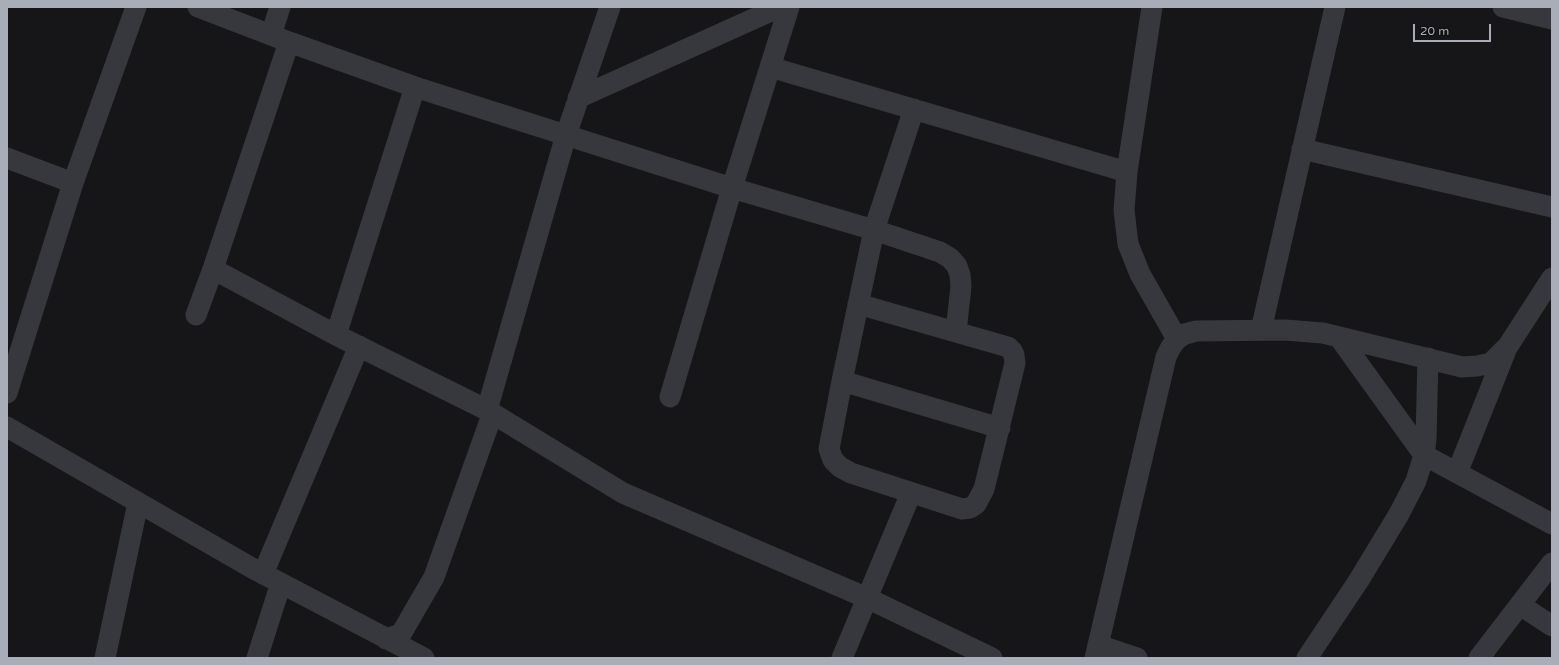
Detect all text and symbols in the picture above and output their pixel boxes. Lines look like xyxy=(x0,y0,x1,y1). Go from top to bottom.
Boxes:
scale bar xyxy=(1415,16,1493,42)
text: 20 m xyxy=(1420,24,1449,38)

